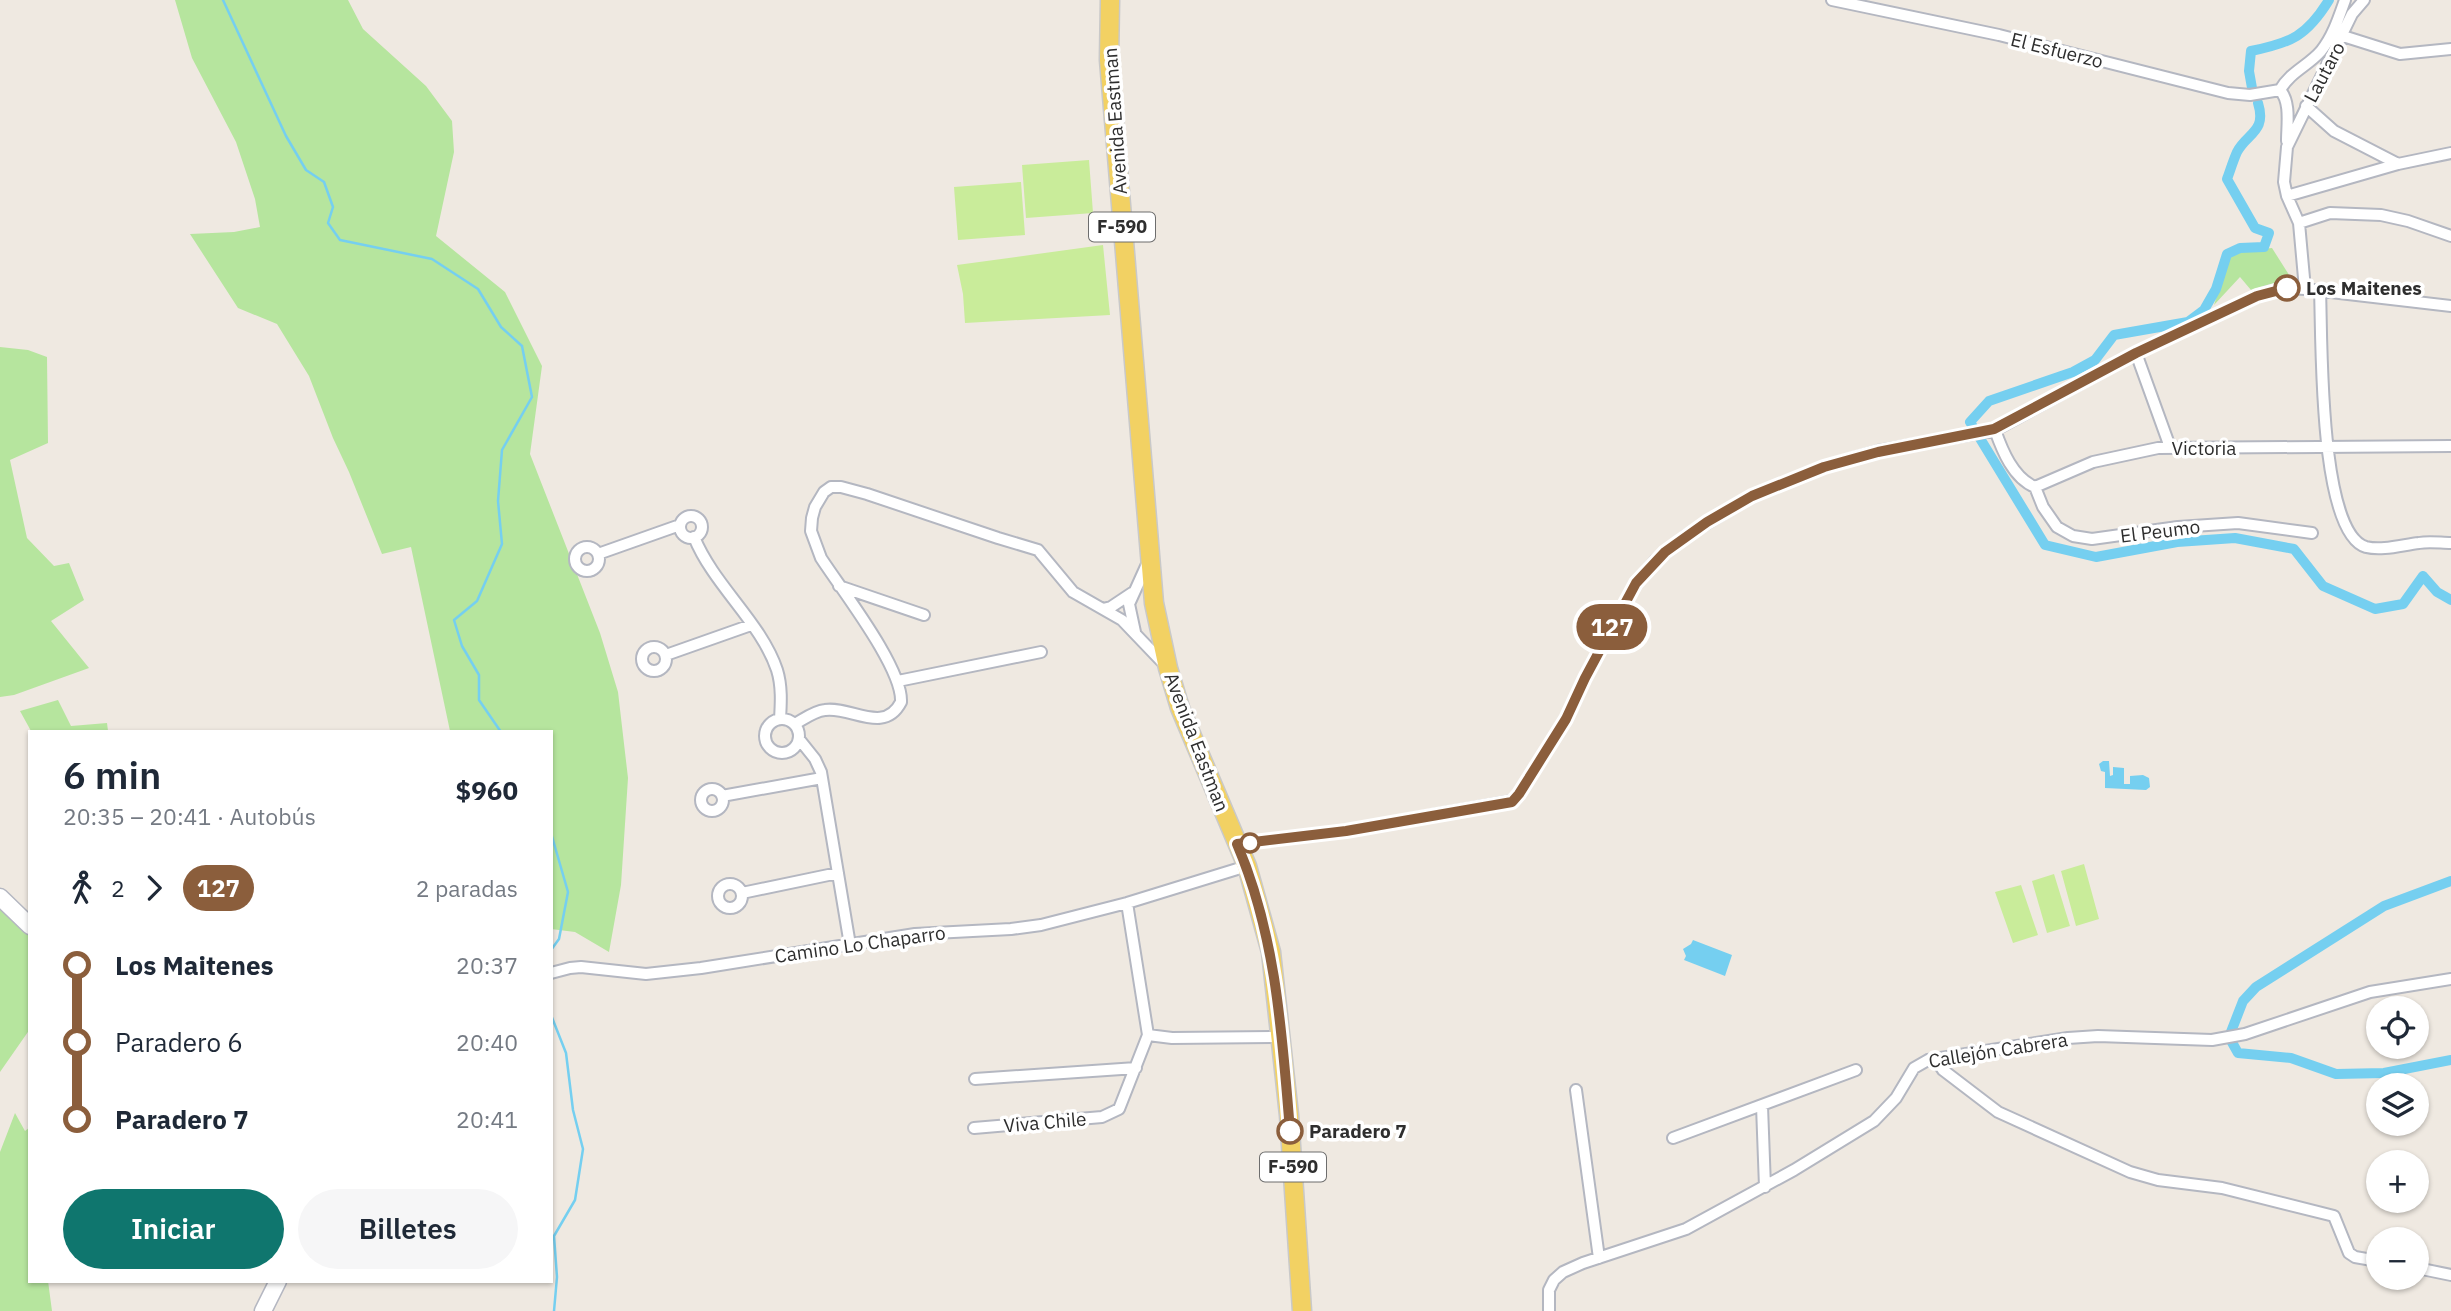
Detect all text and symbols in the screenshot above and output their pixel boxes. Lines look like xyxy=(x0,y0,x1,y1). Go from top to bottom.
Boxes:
street label: El Esfuerzo xyxy=(2008,27,2106,73)
street label: Lautaro xyxy=(2298,38,2350,106)
street label: Avenida Eastman xyxy=(1098,47,1132,195)
road number: F-590 xyxy=(1089,212,1155,242)
marker: Los Maitenes xyxy=(2274,275,2300,301)
place label: Los Maitenes xyxy=(2306,276,2422,300)
street label: Victoria xyxy=(2172,436,2236,460)
street label: El Peumo xyxy=(2119,514,2201,548)
line badge: 127 xyxy=(1572,604,1652,650)
text: 127 xyxy=(1590,611,1634,643)
street label: Avenida Eastman xyxy=(1159,669,1235,815)
text: 6 min xyxy=(63,750,161,799)
text: $960 xyxy=(456,773,518,807)
text: 20:35 – 20:41 · Autobús xyxy=(63,801,316,831)
unlabelled marker xyxy=(1240,833,1260,853)
icon: walk xyxy=(63,869,101,907)
icon: forward xyxy=(135,869,173,907)
text: 127 xyxy=(197,872,240,904)
text: 2 xyxy=(111,873,125,903)
text: 2 paradas xyxy=(416,873,518,903)
street label: Camino Lo Chaparro xyxy=(773,920,947,968)
text: Los Maitenes xyxy=(115,948,274,982)
text: 20:37 xyxy=(456,950,518,980)
map controls xyxy=(2366,996,2429,1290)
button: locate xyxy=(2366,996,2429,1059)
text: Paradero 6 xyxy=(115,1025,243,1059)
text: 20:40 xyxy=(456,1027,518,1057)
street label: Callejón Cabrera xyxy=(1927,1027,2069,1073)
button: layers xyxy=(2366,1073,2429,1136)
text: Paradero 7 xyxy=(115,1102,249,1136)
text: 20:41 xyxy=(456,1104,518,1134)
street label: Viva Chile xyxy=(1003,1106,1087,1138)
marker: Paradero 7 xyxy=(1277,1118,1303,1144)
place label: Paradero 7 xyxy=(1309,1119,1407,1143)
button: + xyxy=(2366,1150,2429,1213)
road number: F-590 xyxy=(1260,1152,1326,1182)
button: Iniciar xyxy=(63,1189,284,1269)
button: Billetes xyxy=(298,1189,518,1269)
button: − xyxy=(2366,1227,2429,1290)

